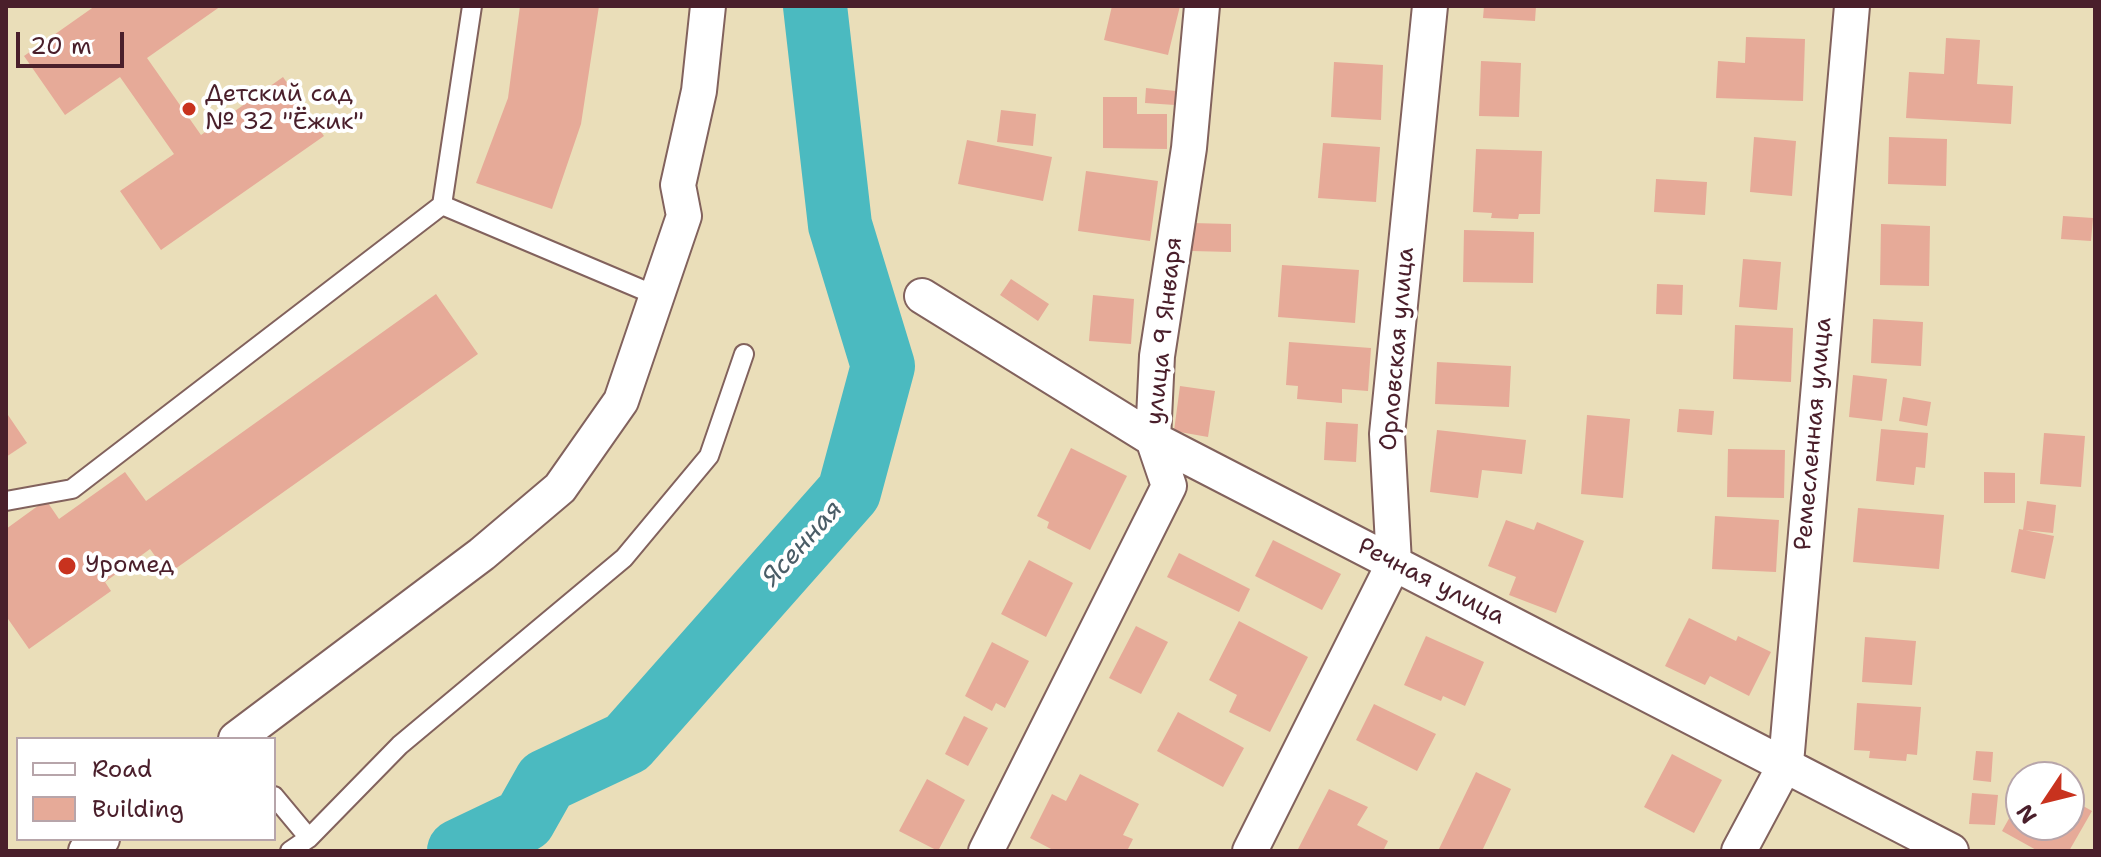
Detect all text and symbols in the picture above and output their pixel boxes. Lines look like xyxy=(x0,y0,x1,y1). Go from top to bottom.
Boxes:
scale bar xyxy=(20,16,128,66)
text: 20 m xyxy=(30,30,92,62)
place label: Детский сад № 32 "Ёжик" xyxy=(205,81,364,137)
marker: Детский сад № 32 "Ёжик" xyxy=(180,100,198,118)
street label: улица 9 Января xyxy=(1141,236,1189,426)
street label: Орловская улица xyxy=(1375,246,1421,452)
street label: Ремесленная улица xyxy=(1789,316,1839,552)
water label: Ясенная xyxy=(756,495,850,593)
street label: Речная улица xyxy=(1352,532,1510,632)
place label: Уромед xyxy=(85,552,174,580)
marker: Уромед xyxy=(56,555,78,577)
legend xyxy=(16,737,276,841)
text: Road xyxy=(92,753,152,785)
north arrow xyxy=(2005,761,2085,841)
text: Building xyxy=(92,793,184,825)
text: N xyxy=(2010,798,2043,829)

